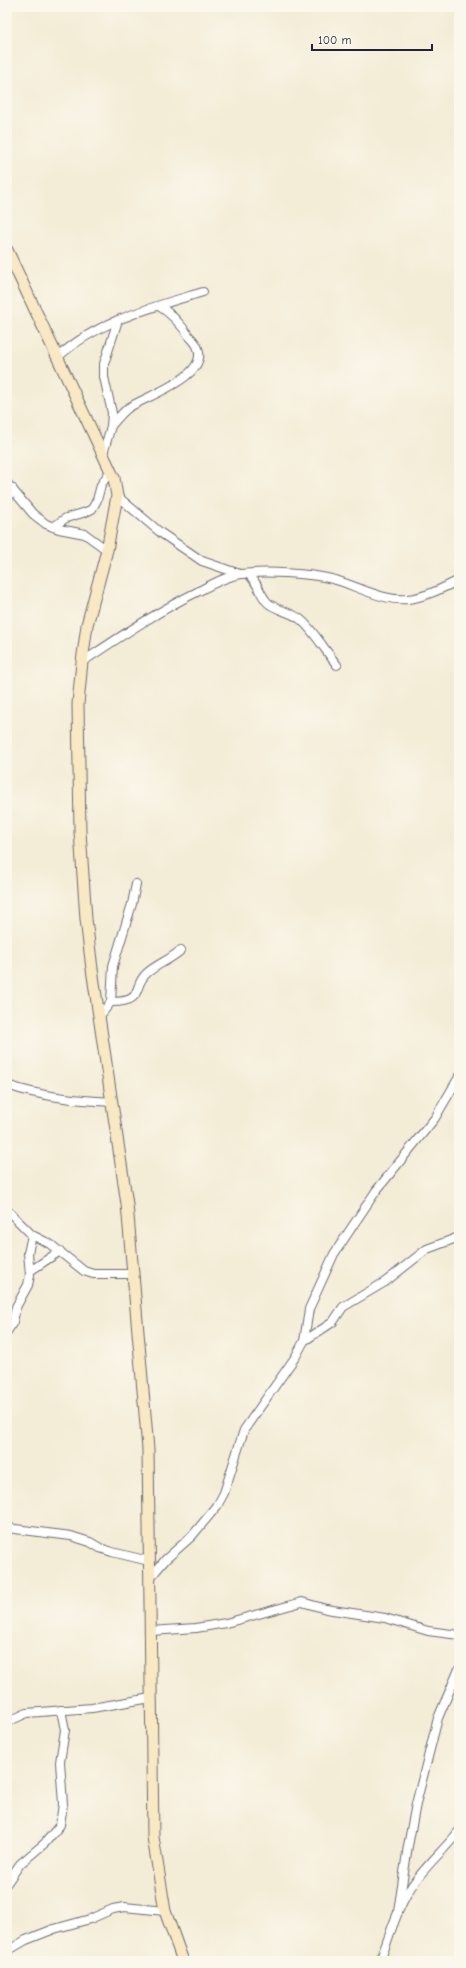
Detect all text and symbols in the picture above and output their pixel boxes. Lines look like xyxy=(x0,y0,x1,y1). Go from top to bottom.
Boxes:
scale bar xyxy=(312,26,432,52)
text: 100 m xyxy=(318,33,351,47)

